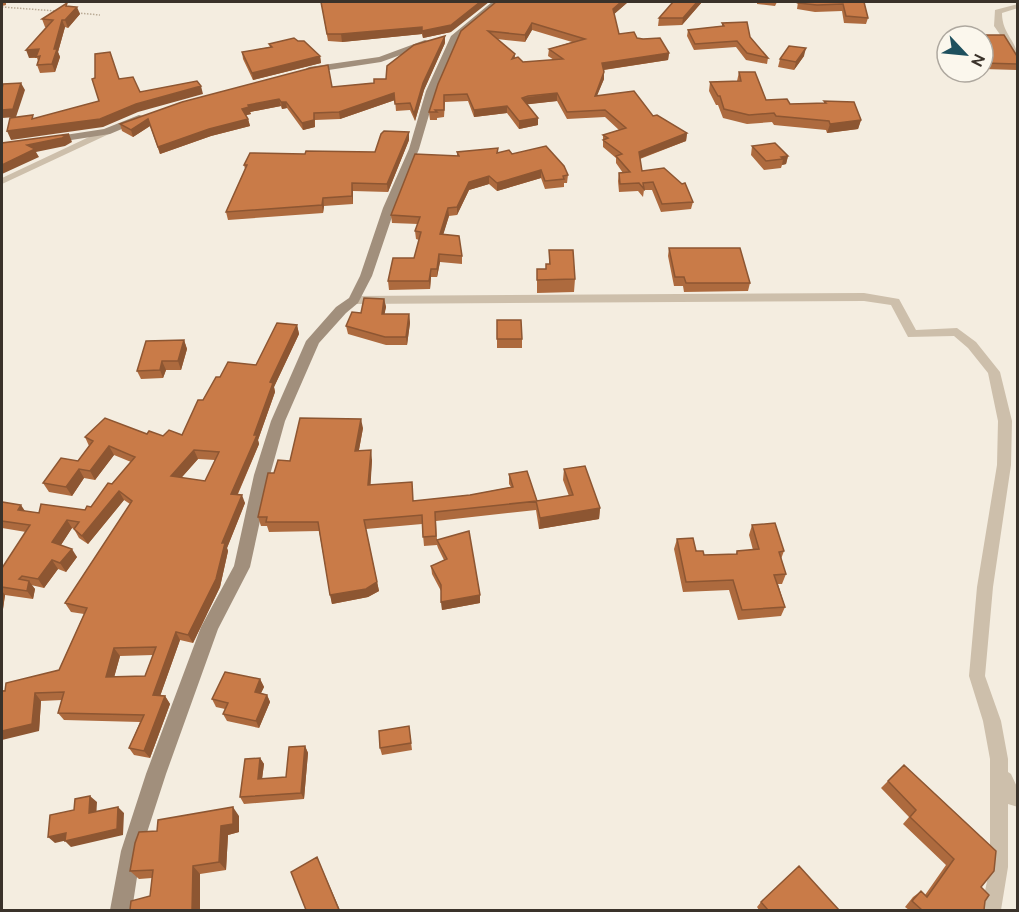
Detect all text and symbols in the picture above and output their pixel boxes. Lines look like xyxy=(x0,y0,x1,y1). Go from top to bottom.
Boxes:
north arrow xyxy=(935,24,995,84)
text: N xyxy=(968,51,989,70)

